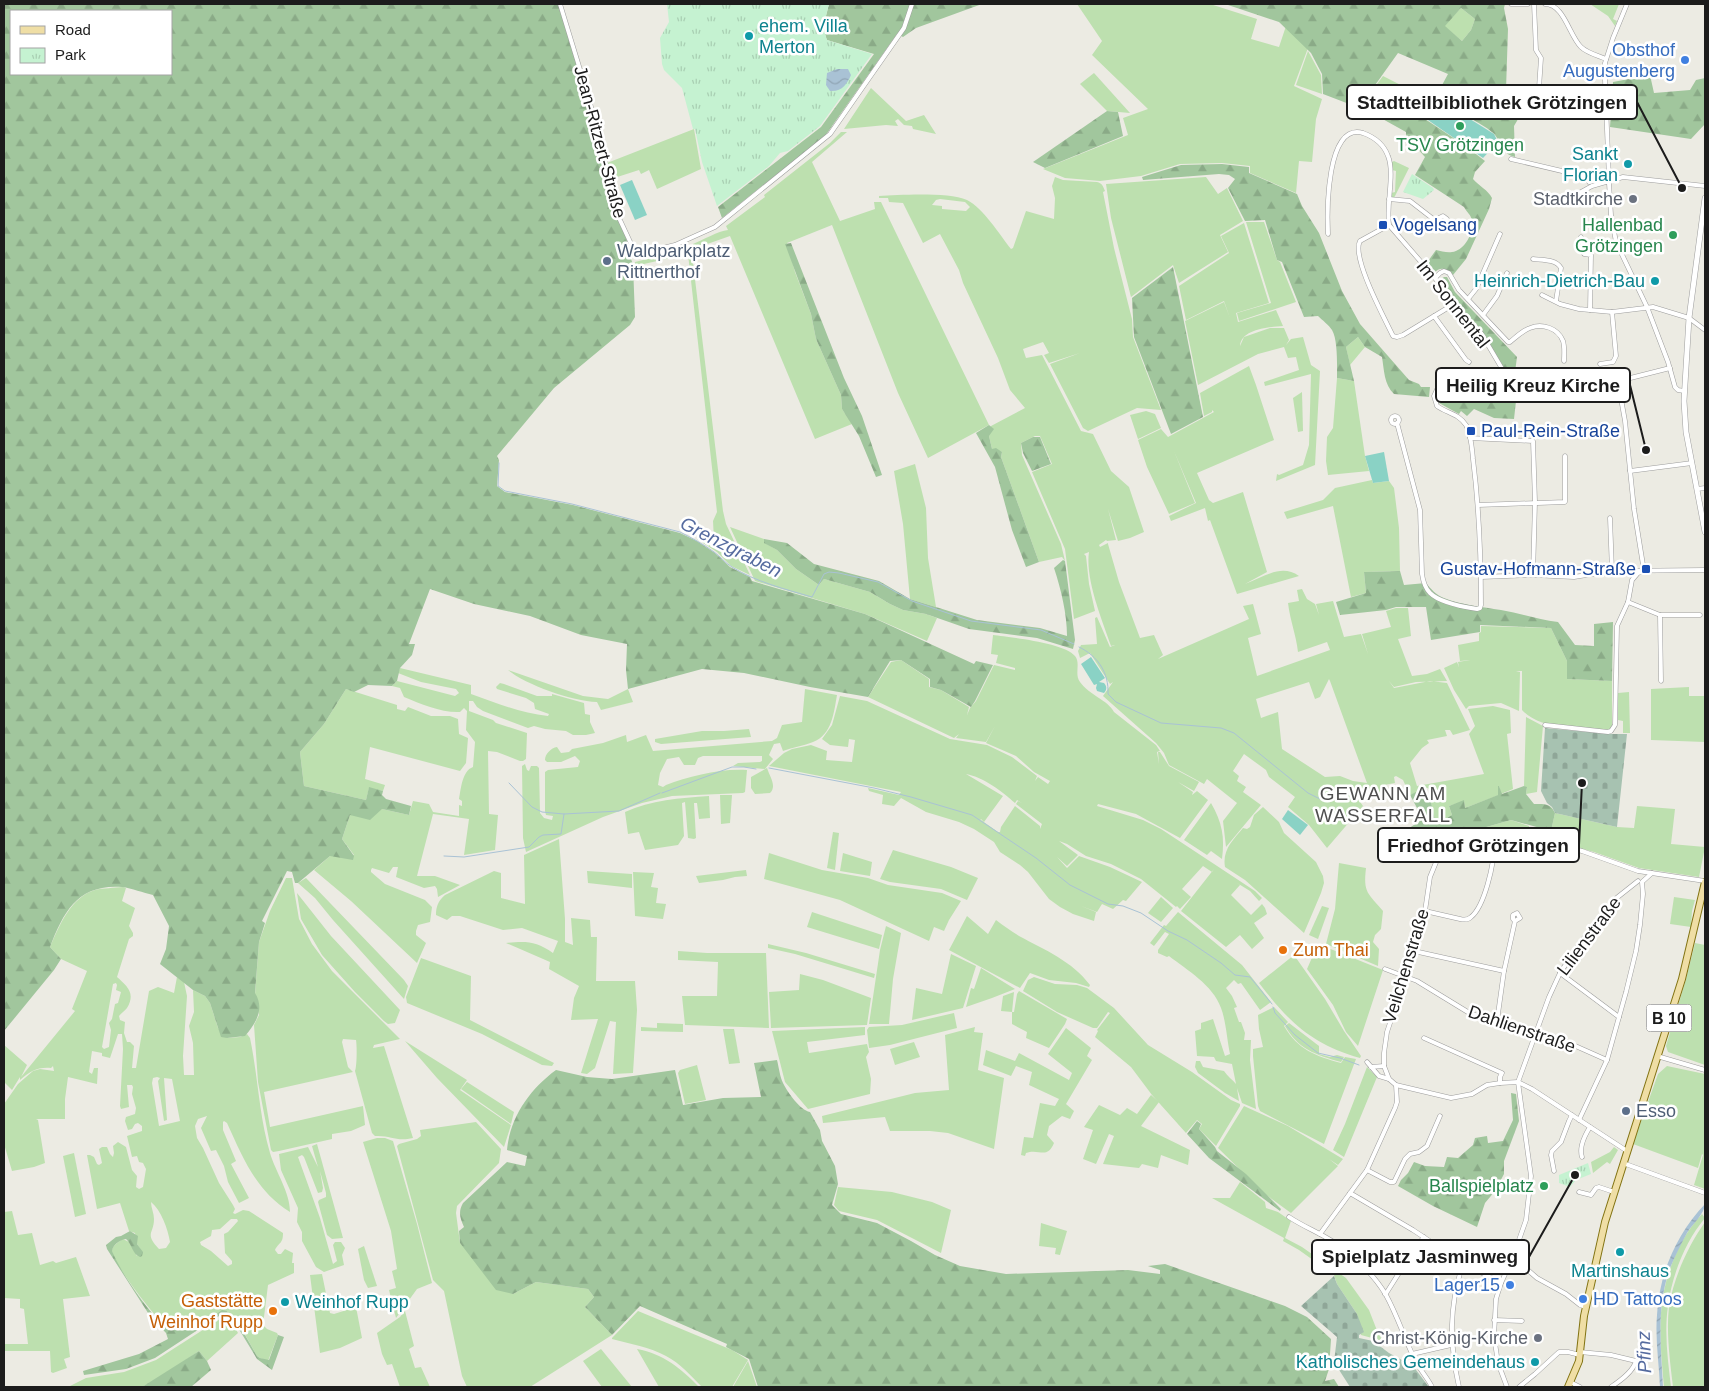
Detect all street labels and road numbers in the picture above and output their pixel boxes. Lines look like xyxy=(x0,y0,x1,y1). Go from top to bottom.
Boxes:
street label: Jean-Ritzert-Straße xyxy=(570,64,630,220)
street label: Im Sonnental xyxy=(1412,256,1494,352)
street label: Lilienstraße xyxy=(1553,893,1625,979)
street label: Veilchenstraße xyxy=(1379,906,1433,1026)
street label: Dahlienstraße xyxy=(1466,1001,1578,1057)
road number: B 10 xyxy=(1646,1004,1692,1032)

